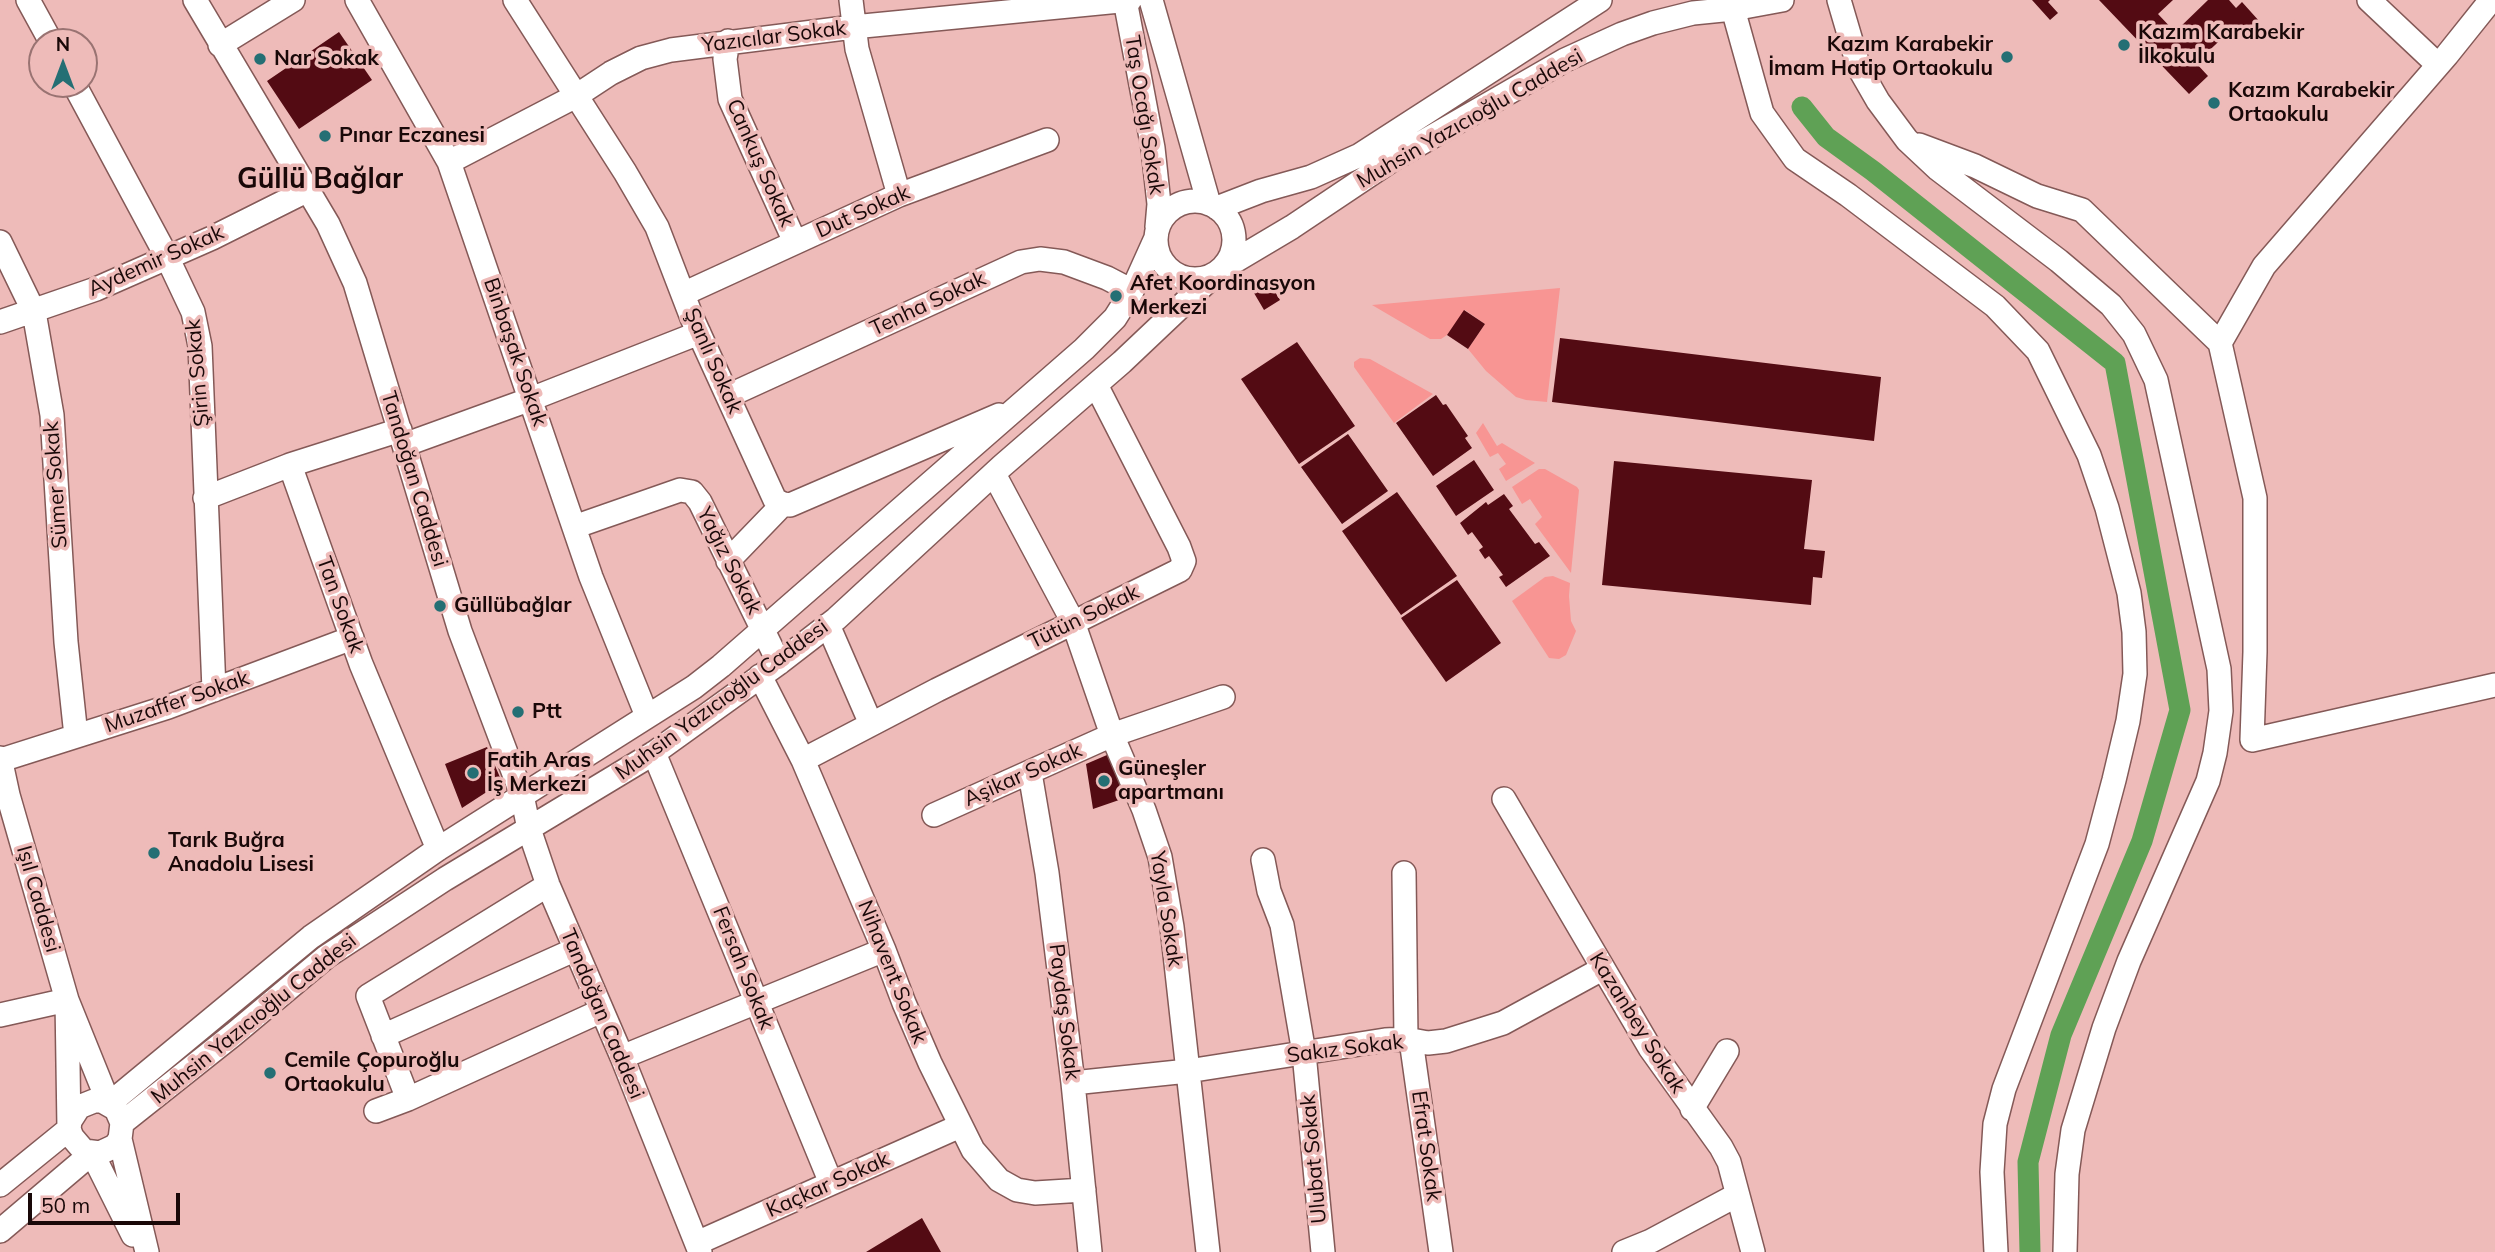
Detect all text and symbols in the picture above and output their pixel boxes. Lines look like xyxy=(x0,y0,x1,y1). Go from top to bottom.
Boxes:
street label: Yazıcılar Sokak xyxy=(701,16,847,58)
place label: Kazım Karabekir İlkokulu xyxy=(2138,20,2304,70)
north arrow xyxy=(28,28,98,98)
text: N xyxy=(56,32,70,56)
place label: Kazım Karabekir İmam Hatip Ortaokulu xyxy=(1768,32,1993,82)
street label: Taş Ocağı Sokak xyxy=(1119,34,1169,196)
marker: Kazım Karabekir İlkokulu xyxy=(2116,37,2132,53)
street label: Muhsin Yazıcıoğlu Caddesi xyxy=(1353,44,1587,194)
place label: Nar Sokak xyxy=(274,46,379,72)
marker: Kazım Karabekir İmam Hatip Ortaokulu xyxy=(1999,49,2015,65)
marker: Nar Sokak xyxy=(252,51,268,67)
place label: Kazım Karabekir Ortaokulu xyxy=(2228,78,2394,128)
street label: Cankuş Sokak xyxy=(721,95,799,231)
marker: Kazım Karabekir Ortaokulu xyxy=(2206,95,2222,111)
place label: Pınar Eczanesi xyxy=(339,123,485,149)
marker: Pınar Eczanesi xyxy=(317,128,333,144)
district label: Güllü Bağlar xyxy=(237,163,403,197)
street label: Dut Sokak xyxy=(812,180,914,244)
street label: Aydemir Sokak xyxy=(84,220,228,302)
street label: Tenha Sokak xyxy=(866,266,990,342)
place label: Afet Koordinasyon Merkezi xyxy=(1130,271,1316,321)
street label: Binbaşak Sokak xyxy=(478,274,552,430)
marker: Afet Koordinasyon Merkezi xyxy=(1108,288,1124,304)
street label: Şanlı Sokak xyxy=(679,304,747,418)
street label: Şirin Sokak xyxy=(181,318,215,428)
street label: Tandoğan Caddesi xyxy=(375,388,453,570)
street label: Sümer Sokak xyxy=(39,421,73,549)
street label: Yağız Sokak xyxy=(691,503,767,619)
street label: Tan Sokak xyxy=(311,553,369,657)
street label: Tütün Sokak xyxy=(1025,579,1143,655)
place label: Güllübağlar xyxy=(454,593,571,619)
marker: Güllübağlar xyxy=(432,598,448,614)
street label: Muhsin Yazıcıoğlu Caddesi xyxy=(611,614,833,786)
street label: Muzaffer Sokak xyxy=(102,666,252,738)
place label: Ptt xyxy=(532,699,562,725)
marker: Ptt xyxy=(510,704,526,720)
street label: Aşikar Sokak xyxy=(960,738,1086,812)
place label: Fatih Aras İş Merkezi xyxy=(487,748,591,798)
place label: Güneşler apartmanı xyxy=(1118,756,1224,806)
marker: Fatih Aras İş Merkezi xyxy=(465,765,481,781)
marker: Güneşler apartmanı xyxy=(1096,773,1112,789)
place label: Tarık Buğra Anadolu Lisesi xyxy=(168,828,314,878)
street label: Işıl Caddesi xyxy=(11,843,65,955)
marker: Tarık Buğra Anadolu Lisesi xyxy=(146,845,162,861)
street label: Yayla Sokak xyxy=(1144,849,1188,969)
street label: Nihavent Sokak xyxy=(852,897,932,1047)
street label: Fersah Sokak xyxy=(707,903,779,1033)
street label: Tandoğan Caddesi xyxy=(555,925,649,1103)
street label: Muhsin Yazıcıoğlu Caddesi xyxy=(146,928,362,1110)
street label: Paydaş Sokak xyxy=(1043,942,1085,1082)
street label: Kazanbey Sokak xyxy=(1584,948,1690,1098)
street label: Sakız Sokak xyxy=(1285,1029,1405,1069)
place label: Cemile Çopuroğlu Ortaokulu xyxy=(284,1048,459,1098)
marker: Cemile Çopuroğlu Ortaokulu xyxy=(262,1065,278,1081)
street label: Efrat Sokak xyxy=(1406,1089,1446,1203)
street label: Ulubat Sokak xyxy=(1296,1093,1332,1225)
street label: Kaçkar Sokak xyxy=(763,1147,893,1223)
scale bar xyxy=(32,1178,184,1222)
text: 50 m xyxy=(41,1192,90,1218)

